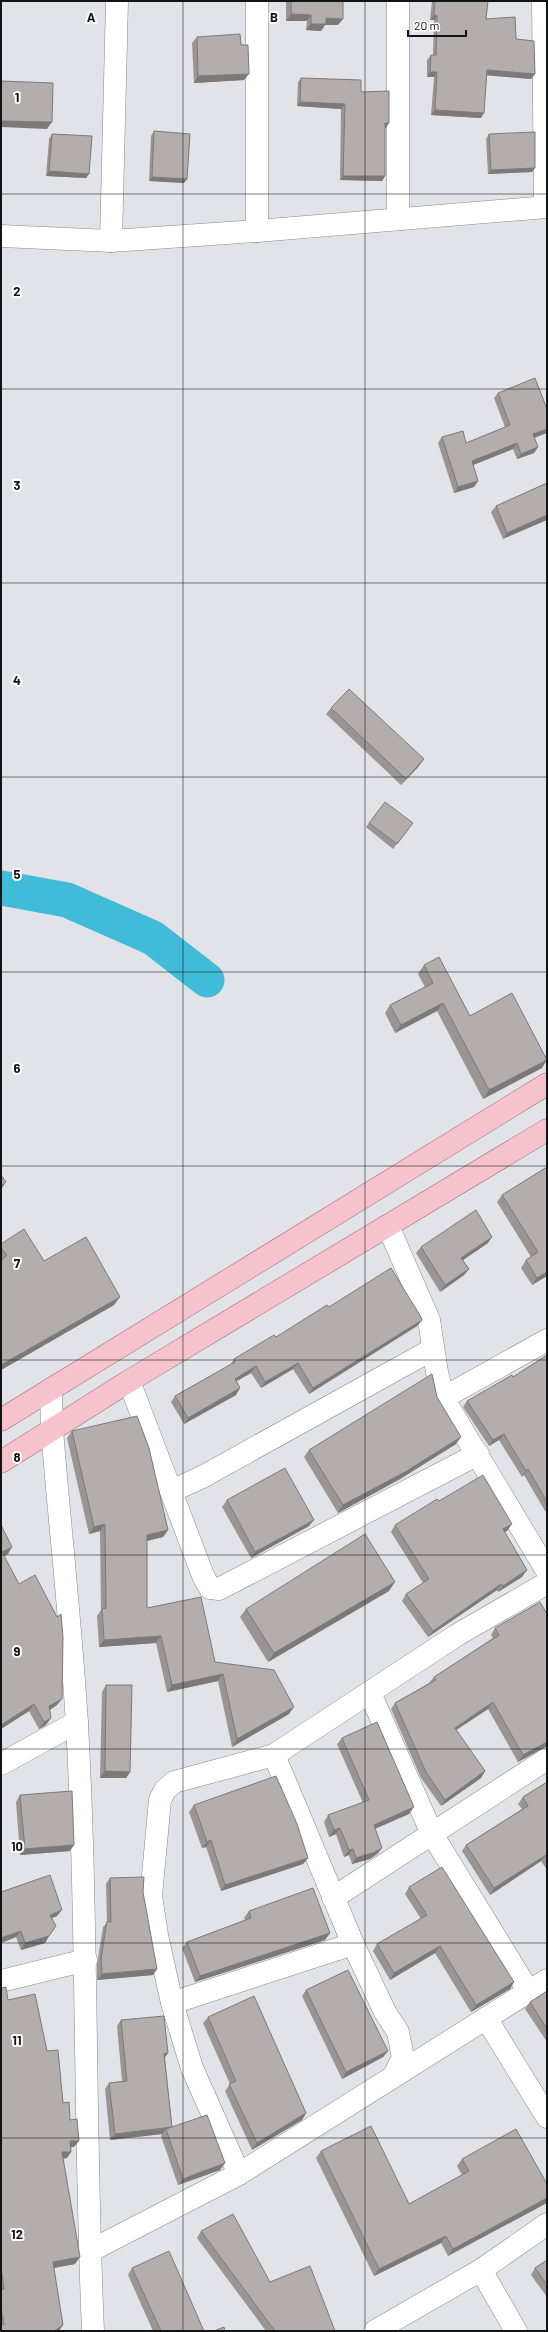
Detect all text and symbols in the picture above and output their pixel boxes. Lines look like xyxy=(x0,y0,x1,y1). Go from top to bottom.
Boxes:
text: A xyxy=(87,9,96,25)
text: B xyxy=(270,9,278,25)
scale bar xyxy=(408,12,466,38)
text: 20 m xyxy=(414,18,440,32)
text: 1 xyxy=(15,89,19,105)
text: 2 xyxy=(13,283,21,299)
text: 3 xyxy=(13,477,21,493)
text: 4 xyxy=(13,672,21,688)
text: 5 xyxy=(13,866,21,882)
text: 6 xyxy=(14,1060,21,1076)
text: 7 xyxy=(14,1255,21,1271)
text: 8 xyxy=(13,1449,21,1465)
text: 9 xyxy=(14,1643,21,1659)
text: 10 xyxy=(11,1838,23,1854)
text: 11 xyxy=(12,2032,22,2048)
text: 12 xyxy=(11,2226,23,2242)

